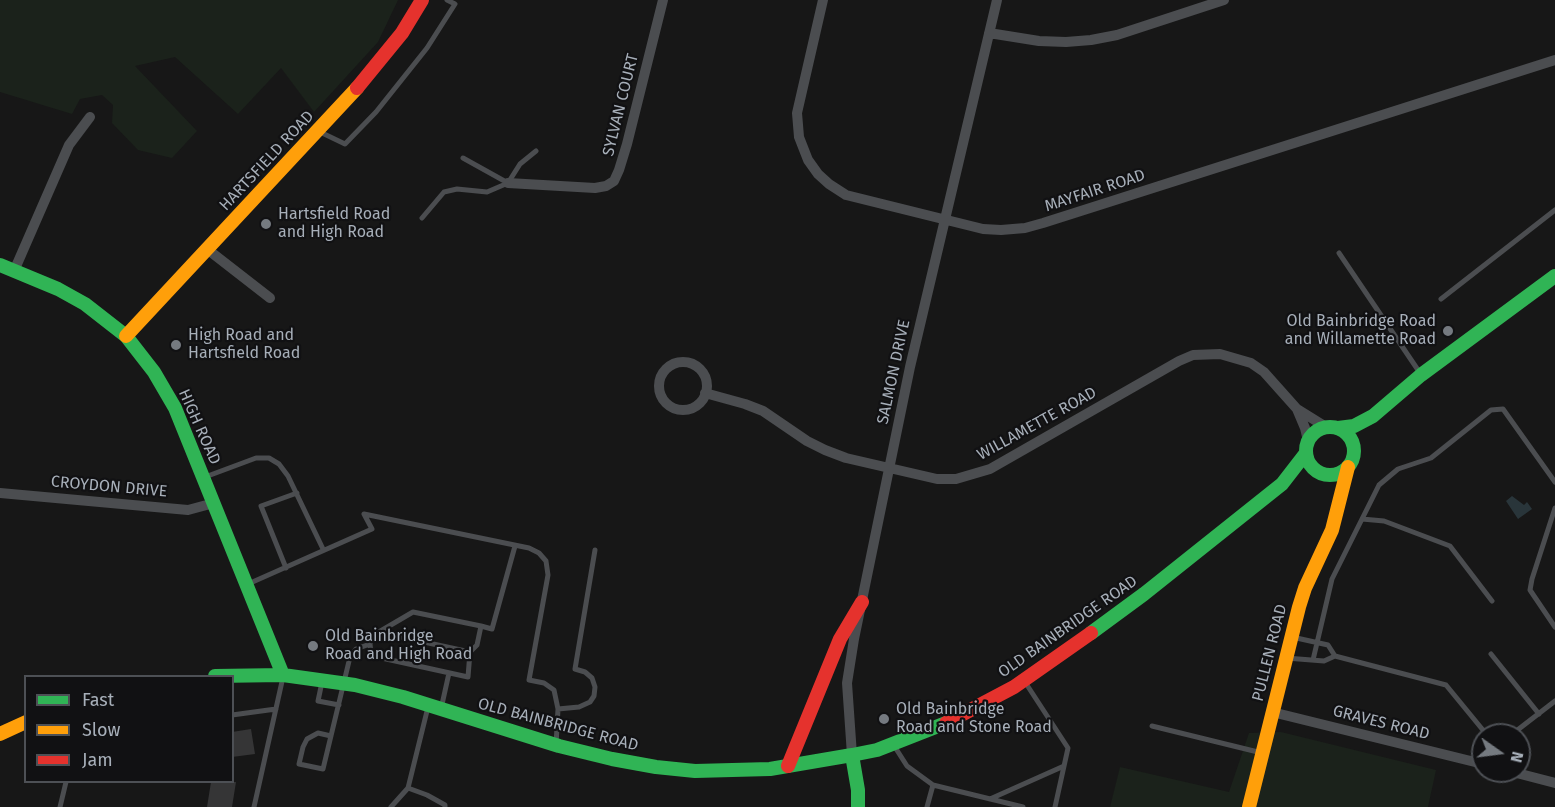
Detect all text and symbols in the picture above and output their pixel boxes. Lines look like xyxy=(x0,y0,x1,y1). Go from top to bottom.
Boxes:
street label: SYLVAN COURT xyxy=(599,52,643,158)
street label: HARTSFIELD ROAD xyxy=(216,107,318,215)
street label: MAYFAIR ROAD xyxy=(1042,166,1148,216)
place label: Hartsfield Road and High Road xyxy=(278,205,390,243)
marker: Hartsfield Road and High Road xyxy=(259,217,273,231)
place label: Old Bainbridge Road and Willamette Road xyxy=(1285,312,1436,350)
street label: SALMON DRIVE xyxy=(874,318,914,426)
marker: Old Bainbridge Road and Willamette Road xyxy=(1441,324,1455,338)
place label: High Road and Hartsfield Road xyxy=(188,326,300,364)
marker: High Road and Hartsfield Road xyxy=(169,338,183,352)
street label: WILLAMETTE ROAD xyxy=(974,383,1100,465)
street label: HIGH ROAD xyxy=(174,386,224,468)
street label: CROYDON DRIVE xyxy=(50,472,168,502)
street label: OLD BAINBRIDGE ROAD xyxy=(995,572,1141,682)
street label: PULLEN ROAD xyxy=(1249,602,1291,704)
place label: Old Bainbridge Road and High Road xyxy=(325,627,472,665)
marker: Old Bainbridge Road and High Road xyxy=(306,639,320,653)
legend xyxy=(24,675,234,783)
text: Fast xyxy=(82,689,114,711)
street label: OLD BAINBRIDGE ROAD xyxy=(476,694,640,756)
place label: Old Bainbridge Road and Stone Road xyxy=(896,700,1052,738)
street label: GRAVES ROAD xyxy=(1331,702,1431,744)
marker: Old Bainbridge Road and Stone Road xyxy=(877,712,891,726)
text: Slow xyxy=(82,719,120,741)
north arrow xyxy=(1471,723,1531,783)
text: Jam xyxy=(82,749,113,771)
text: N xyxy=(1507,750,1528,764)

